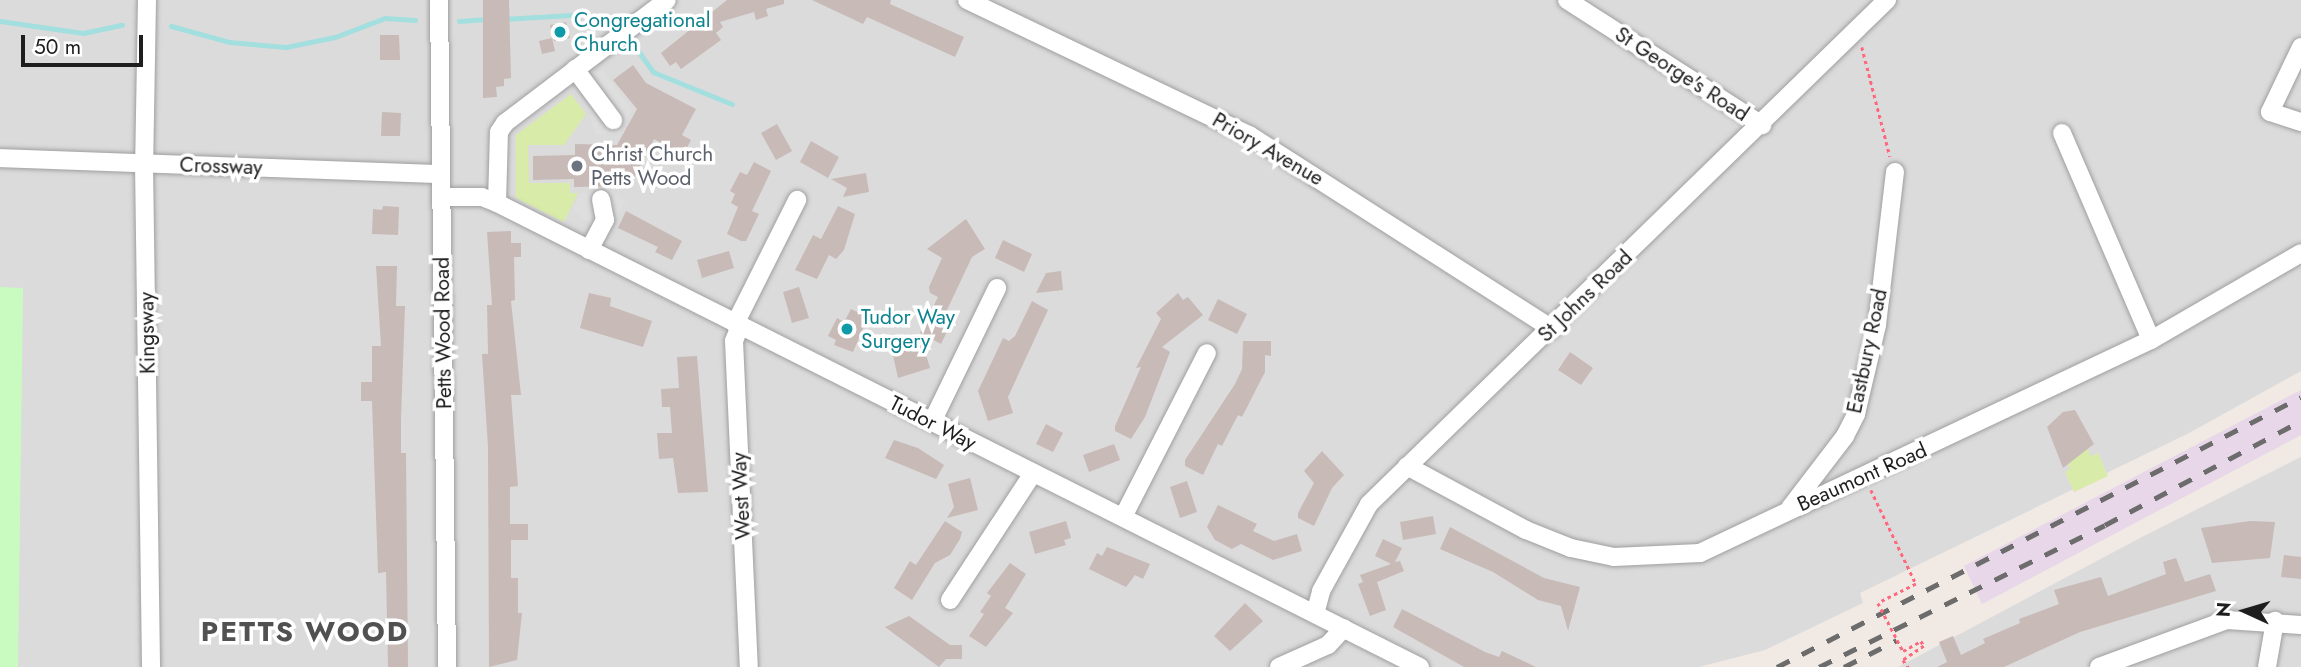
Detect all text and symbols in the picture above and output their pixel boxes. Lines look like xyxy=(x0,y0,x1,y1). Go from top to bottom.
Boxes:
place label: Congregational Church xyxy=(574,7,711,57)
scale bar xyxy=(24,21,147,65)
street label: St George's Road xyxy=(1610,21,1754,127)
marker: Congregational Church xyxy=(552,24,568,40)
text: 50 m xyxy=(34,32,81,62)
street label: Priory Avenue xyxy=(1208,107,1328,191)
place label: Christ Church Petts Wood xyxy=(591,141,713,191)
street label: Crossway xyxy=(179,152,263,180)
marker: Christ Church Petts Wood xyxy=(569,158,585,174)
street label: St Johns Road xyxy=(1533,245,1637,347)
street label: Petts Wood Road xyxy=(429,257,457,409)
street label: Eastbury Road xyxy=(1841,286,1893,416)
street label: Kingsway xyxy=(134,292,160,374)
place label: Tudor Way Surgery xyxy=(861,304,955,354)
marker: Tudor Way Surgery xyxy=(839,321,855,337)
street label: Tudor Way xyxy=(885,390,981,456)
street label: Beaumont Road xyxy=(1793,437,1931,517)
street label: West Way xyxy=(726,452,756,540)
north arrow xyxy=(2210,576,2280,646)
text: N xyxy=(2210,601,2238,618)
district label: PETTS WOOD xyxy=(202,615,408,649)

